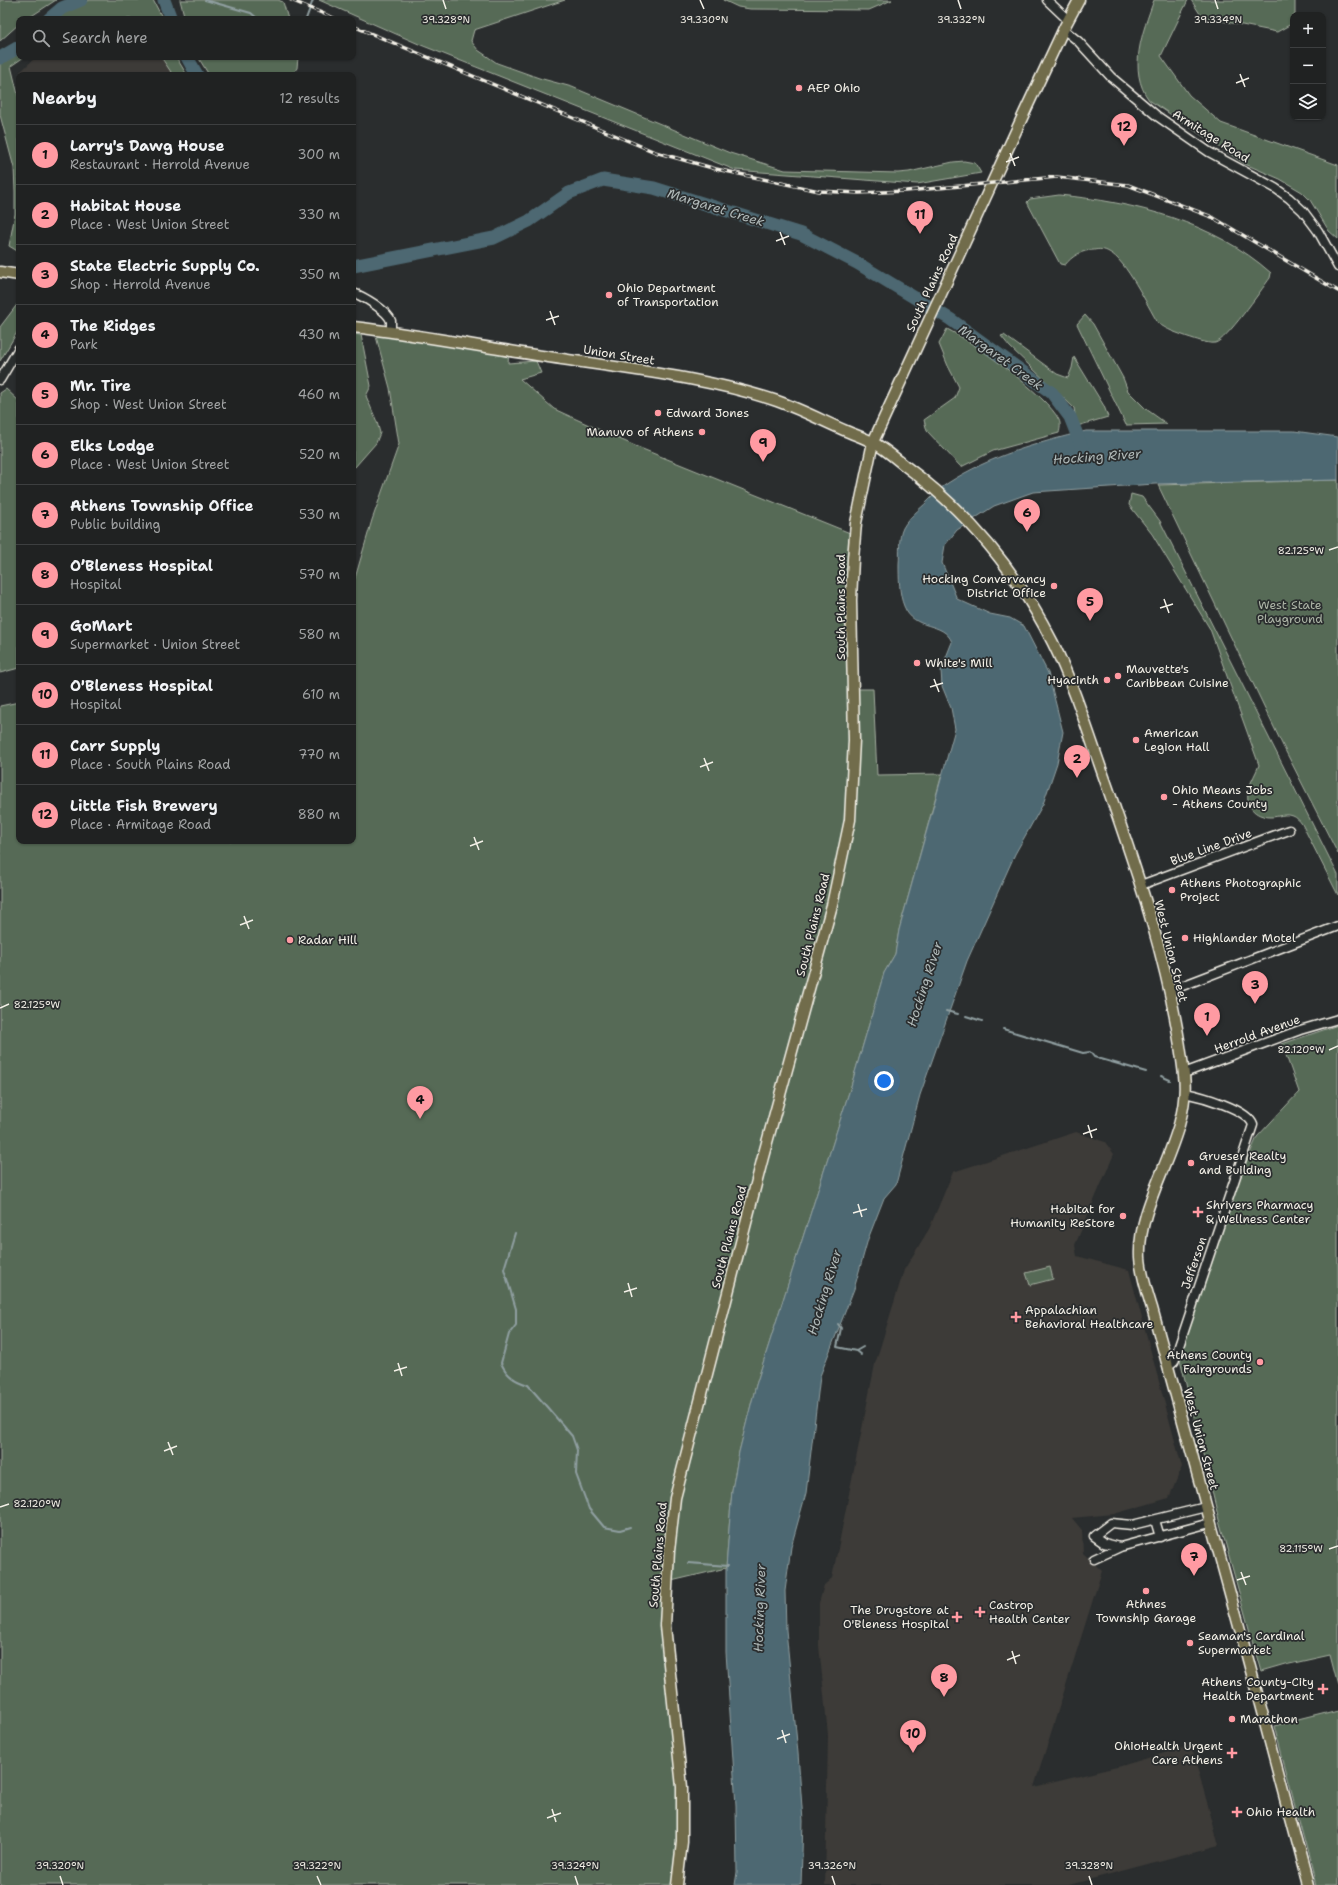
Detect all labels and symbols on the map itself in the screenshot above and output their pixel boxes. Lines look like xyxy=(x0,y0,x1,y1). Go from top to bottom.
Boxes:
text: 39.328°N xyxy=(422,13,470,26)
text: 39.330°N xyxy=(680,13,728,26)
text: 39.332°N xyxy=(937,13,985,26)
text: 39.334°N xyxy=(1194,13,1242,26)
place label: AEP Ohio xyxy=(807,80,860,96)
marker: AEP Ohio xyxy=(794,83,804,93)
street label: Armitage Road xyxy=(1169,106,1253,166)
pin: 12 xyxy=(1111,113,1137,146)
water label: Margaret Creek xyxy=(665,185,767,230)
pin: 11 xyxy=(907,201,933,234)
street label: South Plains Road xyxy=(902,231,962,334)
place label: Ohio Department of Transportation xyxy=(617,280,719,310)
marker: Ohio Department of Transportation xyxy=(604,290,614,300)
water label: Margaret Creek xyxy=(955,321,1047,394)
street label: Union Street xyxy=(582,341,656,369)
place label: Edward Jones xyxy=(666,405,749,421)
marker: Edward Jones xyxy=(653,408,663,418)
place label: Manuvo of Athens xyxy=(587,424,694,440)
marker: Manuvo of Athens xyxy=(697,427,707,437)
pin: 9 xyxy=(750,429,776,462)
water label: Hocking River xyxy=(1052,445,1142,468)
pin: 6 xyxy=(1014,499,1040,532)
text: 82.125°W xyxy=(1278,544,1325,557)
street label: South Plains Road xyxy=(833,554,849,660)
place label: Hocking Convervancy District Office xyxy=(922,571,1046,601)
marker: Hocking Convervancy District Office xyxy=(1049,581,1059,591)
pin: 5 xyxy=(1077,588,1103,621)
park label: West State Playground xyxy=(1257,597,1323,627)
place label: White's Mill xyxy=(925,655,993,671)
marker: White's Mill xyxy=(912,658,922,668)
place label: Mauvette's Caribbean Cuisine xyxy=(1126,661,1229,691)
marker: Mauvette's Caribbean Cuisine xyxy=(1113,671,1123,681)
place label: Hyacinth xyxy=(1047,672,1099,688)
marker: Hyacinth xyxy=(1102,675,1112,685)
place label: American Legion Hall xyxy=(1144,725,1210,755)
marker: American Legion Hall xyxy=(1131,735,1141,745)
pin: 2 xyxy=(1064,745,1090,778)
place label: Ohio Means Jobs - Athens County xyxy=(1172,782,1273,812)
marker: Ohio Means Jobs - Athens County xyxy=(1159,792,1169,802)
street label: Blue Line Drive xyxy=(1168,825,1254,869)
street label: South Plains Road xyxy=(792,871,834,978)
place label: Athens Photographic Project xyxy=(1180,875,1301,905)
marker: Athens Photographic Project xyxy=(1167,885,1177,895)
street label: West Union Street xyxy=(1151,898,1191,1004)
place label: Highlander Motel xyxy=(1193,930,1296,946)
place label: Radar Hill xyxy=(298,932,358,948)
marker: Highlander Motel xyxy=(1180,933,1190,943)
marker: Radar Hill xyxy=(285,935,295,945)
water label: Hocking River xyxy=(903,939,946,1029)
pin: 3 xyxy=(1242,971,1268,1004)
text: 82.125°W xyxy=(14,998,61,1011)
pin: 1 xyxy=(1194,1003,1220,1036)
street label: Herrold Avenue xyxy=(1212,1011,1302,1057)
text: 82.120°W xyxy=(1277,1043,1325,1056)
your location xyxy=(874,1071,894,1091)
pin: 4 xyxy=(407,1086,433,1119)
place label: Grueser Realty and Building xyxy=(1199,1148,1287,1178)
marker: Grueser Realty and Building xyxy=(1186,1158,1196,1168)
street label: South Plains Road xyxy=(708,1183,751,1290)
place label: Shrivers Pharmacy & Wellness Center xyxy=(1206,1197,1314,1227)
place label: Habitat for Humanity ReStore xyxy=(1010,1201,1115,1231)
marker: Shrivers Pharmacy & Wellness Center xyxy=(1193,1207,1203,1217)
marker: Habitat for Humanity ReStore xyxy=(1118,1211,1128,1221)
street label: Jefferson xyxy=(1178,1235,1210,1291)
water label: Hocking River xyxy=(803,1247,846,1337)
place label: Appalachian Behavioral Healthcare xyxy=(1025,1302,1153,1332)
marker: Appalachian Behavioral Healthcare xyxy=(1010,1311,1022,1323)
place label: Athens County Fairgrounds xyxy=(1167,1347,1252,1377)
marker: Athens County Fairgrounds xyxy=(1255,1357,1265,1367)
street label: West Union Street xyxy=(1180,1386,1222,1492)
text: 82.120°W xyxy=(13,1497,61,1510)
street label: South Plains Road xyxy=(645,1501,671,1608)
text: 82.115°W xyxy=(1279,1542,1323,1555)
pin: 7 xyxy=(1181,1543,1207,1576)
water label: Hocking River xyxy=(749,1563,770,1652)
marker: Athnes Township Garage xyxy=(1141,1586,1151,1596)
place label: Athnes Township Garage xyxy=(1096,1596,1197,1626)
place label: Castrop Health Center xyxy=(989,1597,1070,1627)
place label: The Drugstore at O'Bleness Hospital xyxy=(843,1602,949,1632)
marker: Castrop Health Center xyxy=(974,1606,986,1618)
marker: The Drugstore at O'Bleness Hospital xyxy=(952,1612,962,1622)
place label: Seaman's Cardinal Supermarket xyxy=(1198,1628,1305,1658)
marker: Seaman's Cardinal Supermarket xyxy=(1185,1638,1195,1648)
pin: 8 xyxy=(931,1664,957,1697)
place label: Athens County-City Health Department xyxy=(1201,1674,1314,1704)
marker: Athens County-City Health Department xyxy=(1317,1683,1329,1695)
place label: Marathon xyxy=(1240,1711,1298,1727)
marker: Marathon xyxy=(1227,1714,1237,1724)
pin: 10 xyxy=(900,1720,926,1753)
place label: OhioHealth Urgent Care Athens xyxy=(1114,1738,1223,1768)
marker: OhioHealth Urgent Care Athens xyxy=(1226,1747,1238,1759)
place label: Ohio Health xyxy=(1246,1804,1315,1820)
marker: Ohio Health xyxy=(1231,1806,1243,1818)
text: 39.320°N xyxy=(36,1859,84,1872)
text: 39.322°N xyxy=(293,1859,341,1872)
text: 39.324°N xyxy=(551,1859,599,1872)
text: 39.326°N xyxy=(808,1859,856,1872)
text: 39.328°N xyxy=(1065,1859,1113,1872)

